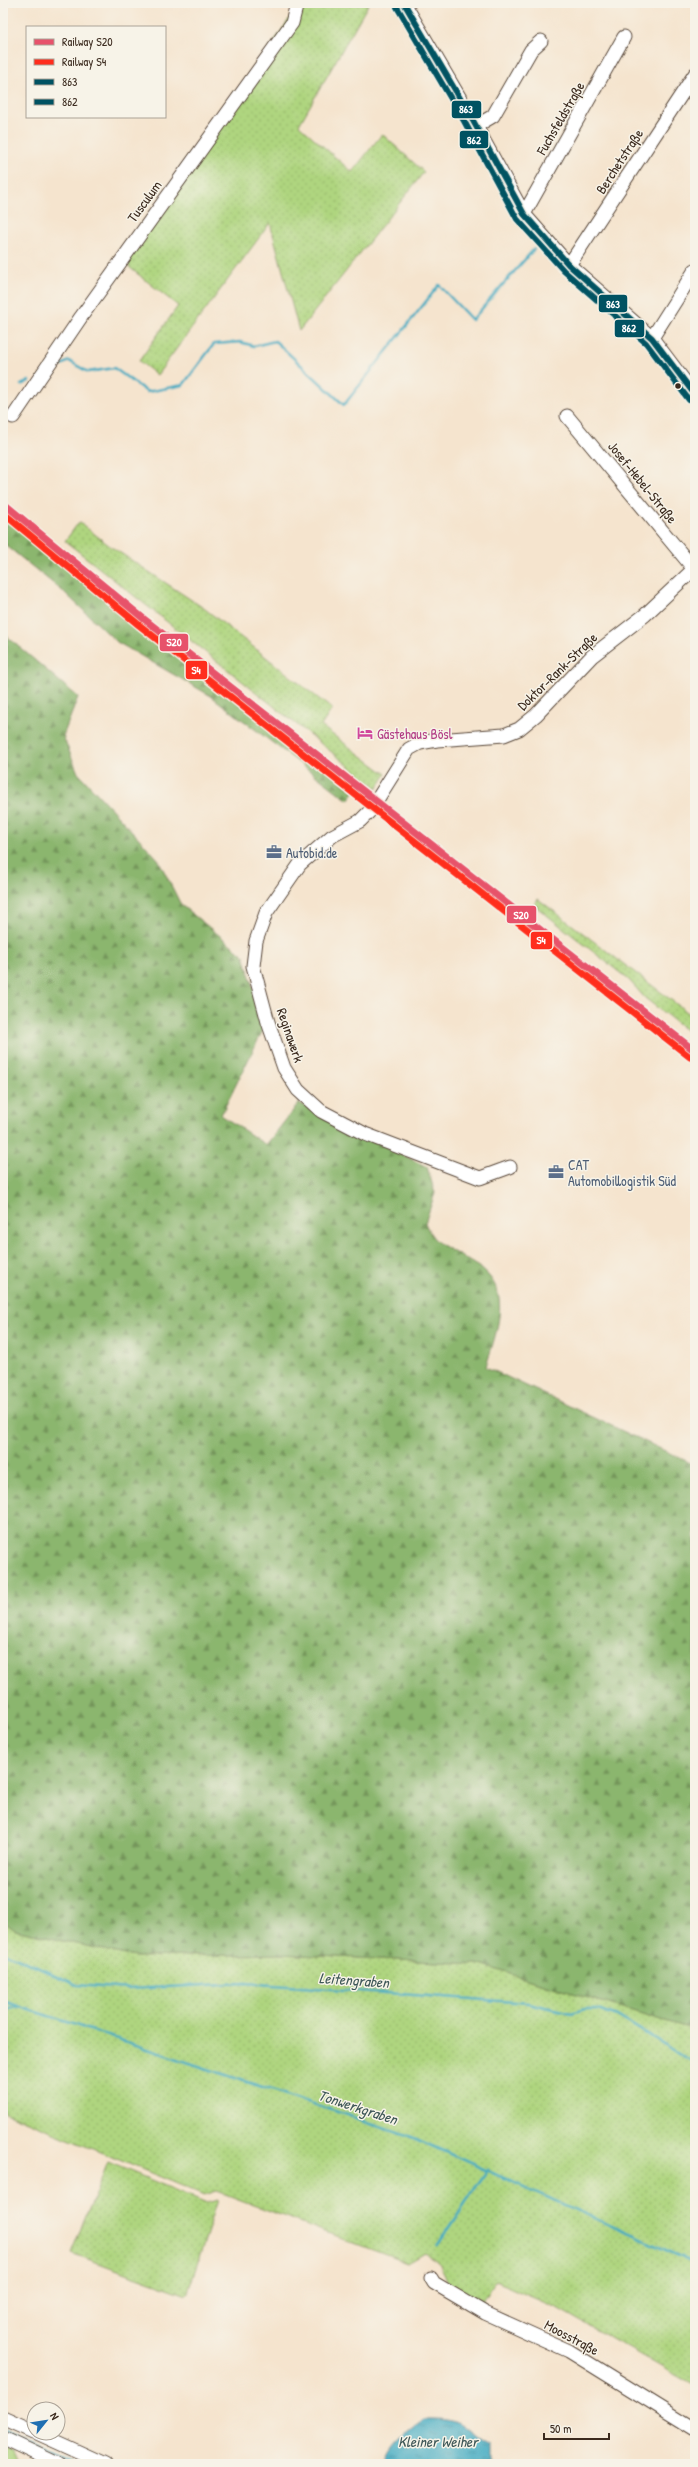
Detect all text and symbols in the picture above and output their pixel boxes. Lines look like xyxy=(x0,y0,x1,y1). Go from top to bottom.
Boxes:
legend xyxy=(26,26,166,118)
text: Railway S20 xyxy=(62,33,113,50)
text: Railway S4 xyxy=(62,53,107,70)
text: 863 xyxy=(62,73,77,90)
street label: Fuchsfeldstraße xyxy=(531,78,590,159)
text: 862 xyxy=(62,93,78,110)
line badge: 863 xyxy=(451,100,482,119)
text: 863 xyxy=(459,102,473,116)
street label: Berchetstraße xyxy=(591,125,648,198)
line badge: 862 xyxy=(459,130,489,149)
text: 862 xyxy=(467,133,482,147)
street label: Tusculum xyxy=(122,176,166,226)
line badge: 863 xyxy=(598,294,628,313)
text: 863 xyxy=(606,297,620,311)
line badge: 862 xyxy=(614,319,645,338)
text: 862 xyxy=(622,321,637,335)
unlabelled marker xyxy=(673,381,683,391)
street label: Josef-Hebel-Straße xyxy=(603,437,682,528)
street label: Doktor-Rank-Straße xyxy=(513,628,602,715)
line badge: S20 xyxy=(159,633,189,652)
text: S20 xyxy=(166,635,182,649)
line badge: S4 xyxy=(185,660,208,680)
text: S4 xyxy=(191,663,201,677)
hotel icon: Gästehaus Bösl xyxy=(356,724,374,742)
place label: Gästehaus Bösl xyxy=(377,724,453,743)
office icon: Autobid.de xyxy=(265,843,283,861)
place label: Autobid.de xyxy=(286,843,338,862)
line badge: S20 xyxy=(506,905,537,924)
text: S20 xyxy=(513,908,529,922)
line badge: S4 xyxy=(530,931,553,950)
text: S4 xyxy=(536,933,546,947)
street label: Reginawerk xyxy=(272,1005,309,1065)
place label: CAT Automobillogistik Süd xyxy=(568,1155,676,1191)
office icon: CAT Automobillogistik Süd xyxy=(547,1163,565,1181)
water label: Leitengraben xyxy=(318,1967,391,1993)
water label: Tonwerkgraben xyxy=(316,2084,401,2130)
street label: Moosstraße xyxy=(541,2315,603,2360)
north arrow xyxy=(26,2401,66,2441)
text: N xyxy=(47,2410,62,2422)
scale bar xyxy=(544,2415,609,2441)
text: 50 m xyxy=(550,2420,571,2437)
water label: Kleiner Weiher xyxy=(398,2431,480,2452)

